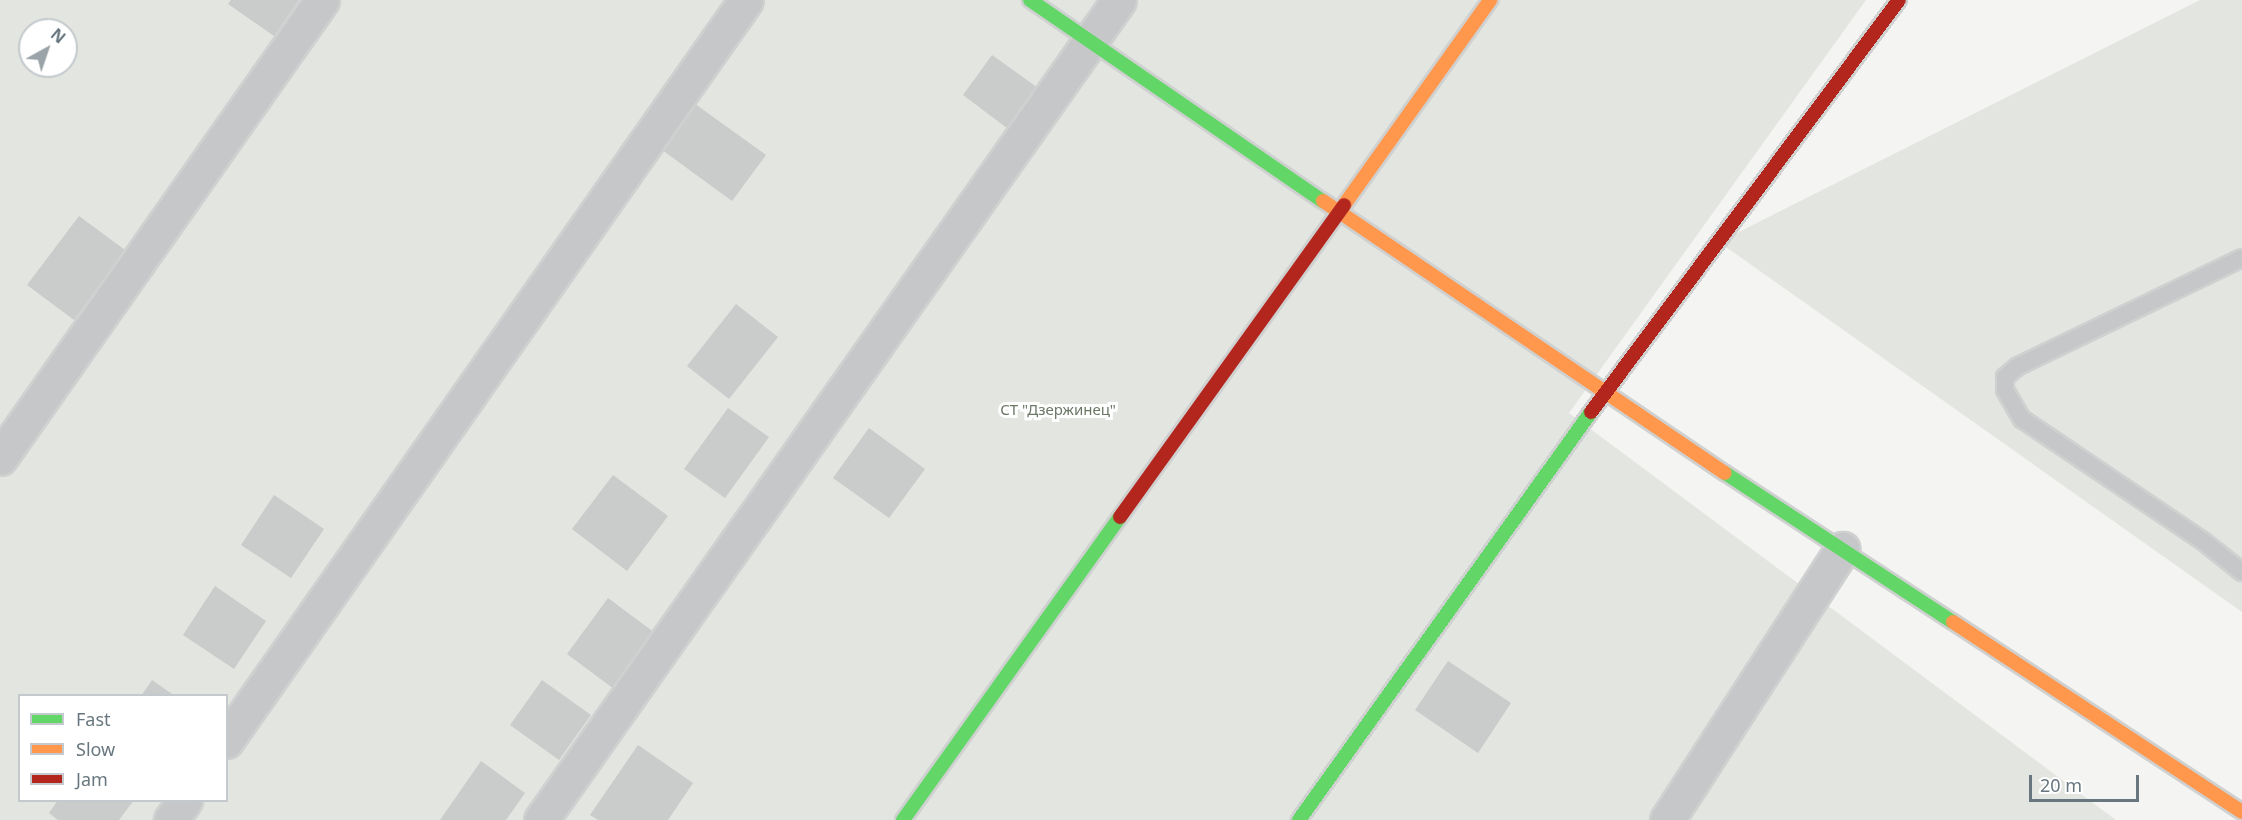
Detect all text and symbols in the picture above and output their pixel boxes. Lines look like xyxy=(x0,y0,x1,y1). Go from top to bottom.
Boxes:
north arrow xyxy=(18,18,78,78)
text: N xyxy=(46,23,70,48)
park label: СТ "Дзержинец" xyxy=(1000,401,1116,419)
legend xyxy=(18,694,228,802)
text: Fast xyxy=(76,707,111,731)
text: Slow xyxy=(76,737,115,761)
scale bar xyxy=(2032,763,2142,801)
text: Jam xyxy=(76,767,108,791)
text: 20 m xyxy=(2040,773,2082,797)

